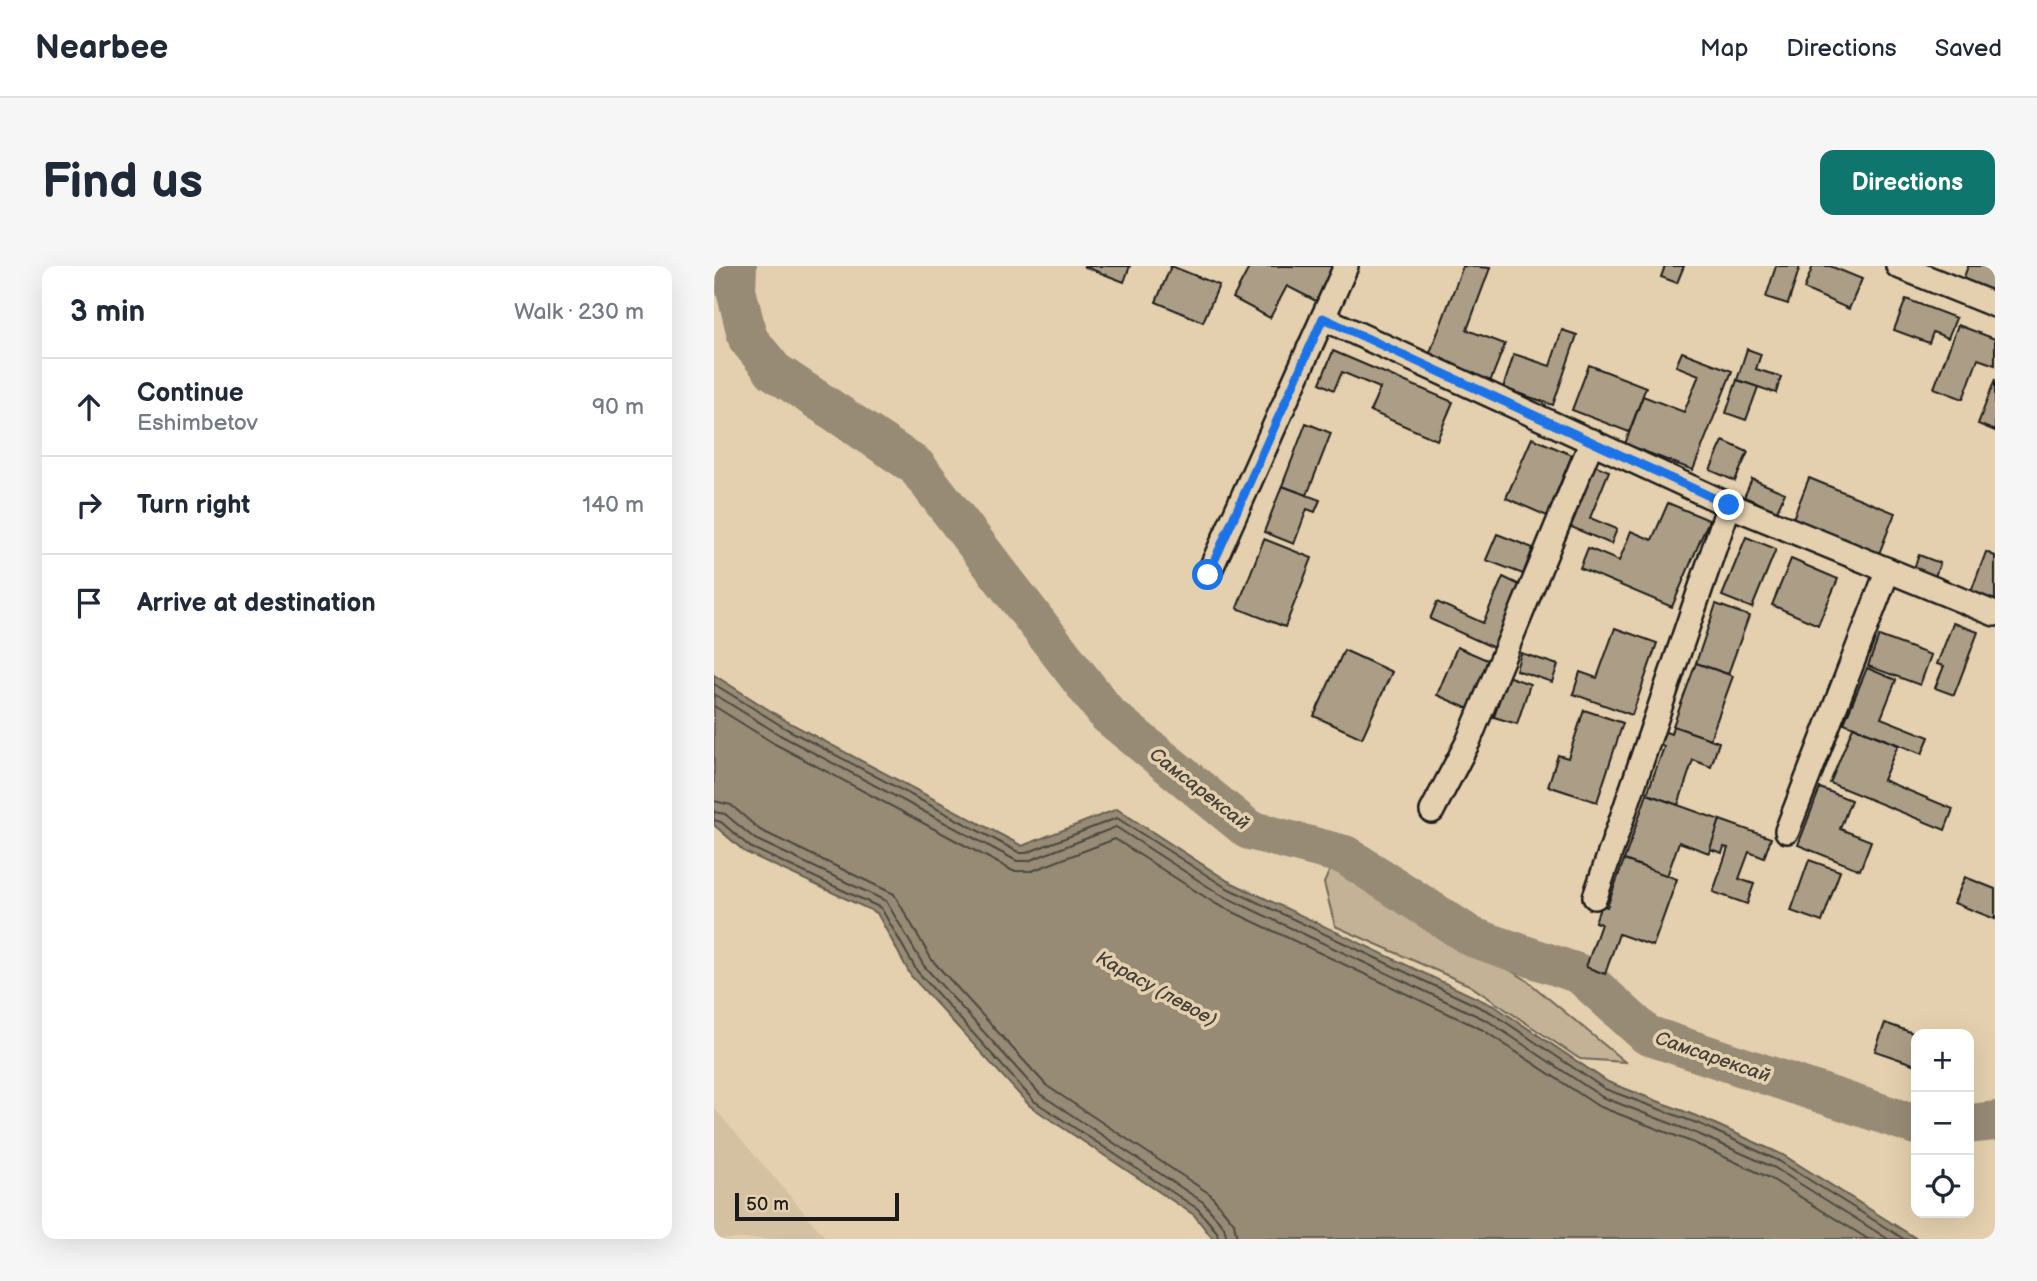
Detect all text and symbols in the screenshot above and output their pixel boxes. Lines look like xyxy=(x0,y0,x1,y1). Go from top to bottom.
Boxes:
text: Nearbee xyxy=(35,28,168,68)
text: Map xyxy=(1700,34,1748,63)
text: Directions xyxy=(1786,34,1897,63)
text: Saved xyxy=(1935,34,2002,63)
button: Directions xyxy=(1820,150,1995,215)
text: Find us xyxy=(42,153,203,212)
text: 3 min xyxy=(70,294,145,330)
text: Walk · 230 m xyxy=(514,298,644,326)
text: Continue xyxy=(137,378,244,409)
icon: ahead xyxy=(70,388,108,426)
text: 90 m xyxy=(592,393,644,421)
text: Eshimbetov xyxy=(137,409,258,437)
icon: right xyxy=(70,486,108,524)
route end xyxy=(1713,489,1744,520)
text: Turn right xyxy=(137,490,250,521)
text: 140 m xyxy=(582,491,644,519)
route start xyxy=(1192,559,1223,590)
icon: arrive xyxy=(70,584,108,622)
text: Arrive at destination xyxy=(137,588,376,619)
water label: Самсарексай xyxy=(1145,743,1254,835)
water label: Карасу (левое) xyxy=(1092,947,1221,1032)
water label: Самсарексай xyxy=(1652,1027,1773,1088)
map controls xyxy=(1911,1029,1974,1218)
button: + xyxy=(1911,1029,1974,1092)
button: − xyxy=(1911,1092,1974,1155)
button: locate xyxy=(1911,1155,1974,1218)
scale bar xyxy=(735,1190,900,1222)
text: 50 m xyxy=(746,1193,789,1216)

